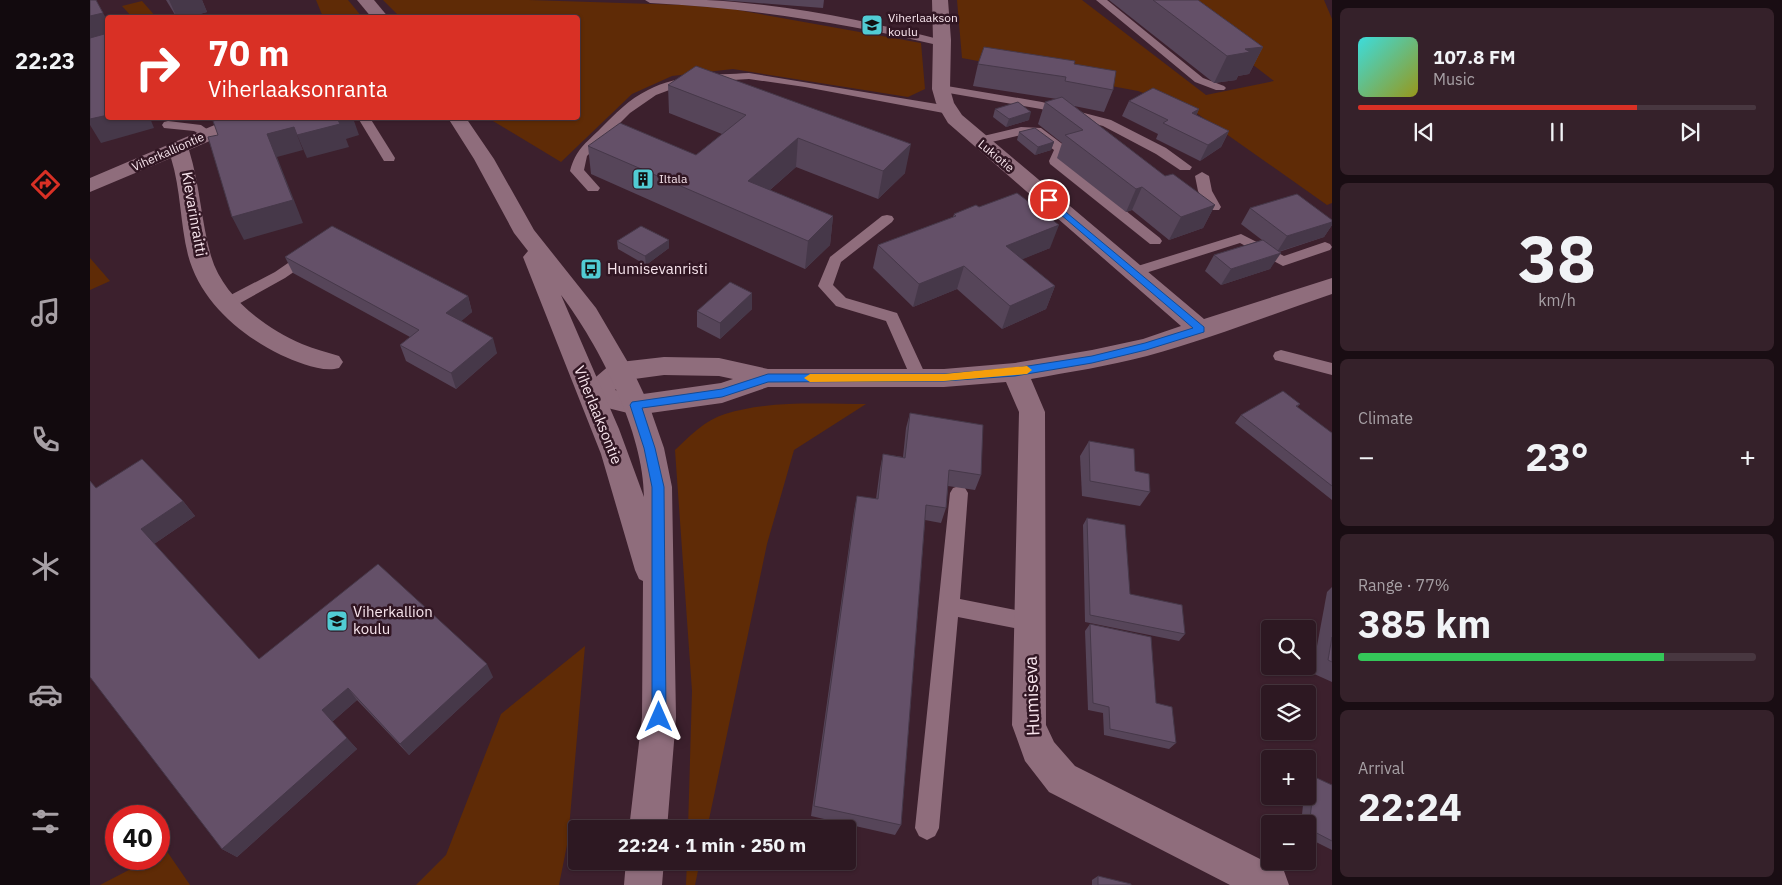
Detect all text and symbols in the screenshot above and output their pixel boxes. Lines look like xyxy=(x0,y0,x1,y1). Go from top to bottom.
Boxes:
place label: Viherlaakson koulu xyxy=(888,10,958,39)
school or university icon: Viherlaakson koulu xyxy=(860,13,884,37)
text: 70 m xyxy=(208,30,290,76)
icon: right xyxy=(125,35,190,100)
text: 107.8 FM xyxy=(1433,45,1516,69)
text: 22:23 xyxy=(15,46,75,75)
text: Music xyxy=(1433,69,1475,89)
text: Viherlaaksonranta xyxy=(208,74,388,103)
icon: previous xyxy=(1410,118,1438,146)
icon: pause xyxy=(1543,118,1571,146)
icon: next xyxy=(1676,118,1704,146)
street label: Viherkalliontie xyxy=(129,129,207,174)
street label: Lukiotie xyxy=(975,136,1018,175)
icon: directions xyxy=(28,167,63,202)
building icon: Iltala xyxy=(631,167,655,191)
street label: Kievarinraitti xyxy=(178,170,211,258)
place label: Iltala xyxy=(659,171,688,186)
pin xyxy=(1028,179,1070,221)
icon: arrive xyxy=(1035,186,1063,214)
text: 38 xyxy=(1518,215,1596,300)
bus stop icon: Humisevanristi xyxy=(579,257,603,281)
place label: Humisevanristi xyxy=(607,259,708,278)
text: km/h xyxy=(1538,290,1576,310)
icon: music xyxy=(28,295,63,330)
street label: Viherlaaksontie xyxy=(570,363,627,467)
text: Climate xyxy=(1358,408,1413,428)
icon: phone xyxy=(28,422,63,457)
text: 23° xyxy=(1525,432,1589,481)
text: − xyxy=(1358,438,1375,475)
text: + xyxy=(1739,438,1756,475)
icon: climate xyxy=(28,549,63,584)
text: Range · 77% xyxy=(1358,575,1450,595)
text: 385 km xyxy=(1358,599,1491,648)
place label: Viherkallion koulu xyxy=(353,602,433,638)
school or university icon: Viherkallion koulu xyxy=(325,609,349,633)
map controls xyxy=(1261,620,1316,870)
button: search xyxy=(1261,620,1316,675)
street label: Humiseva xyxy=(1019,655,1044,736)
icon: car xyxy=(28,677,63,712)
button: layers xyxy=(1261,685,1316,740)
position arrow xyxy=(632,690,684,742)
button: + xyxy=(1261,750,1316,805)
text: Arrival xyxy=(1358,758,1405,778)
text: 22:24 xyxy=(1358,782,1462,831)
icon: filters xyxy=(28,804,63,839)
speed limit sign: 40 xyxy=(105,805,170,870)
button: − xyxy=(1261,815,1316,870)
text: 22:24 · 1 min · 250 m xyxy=(618,833,806,857)

